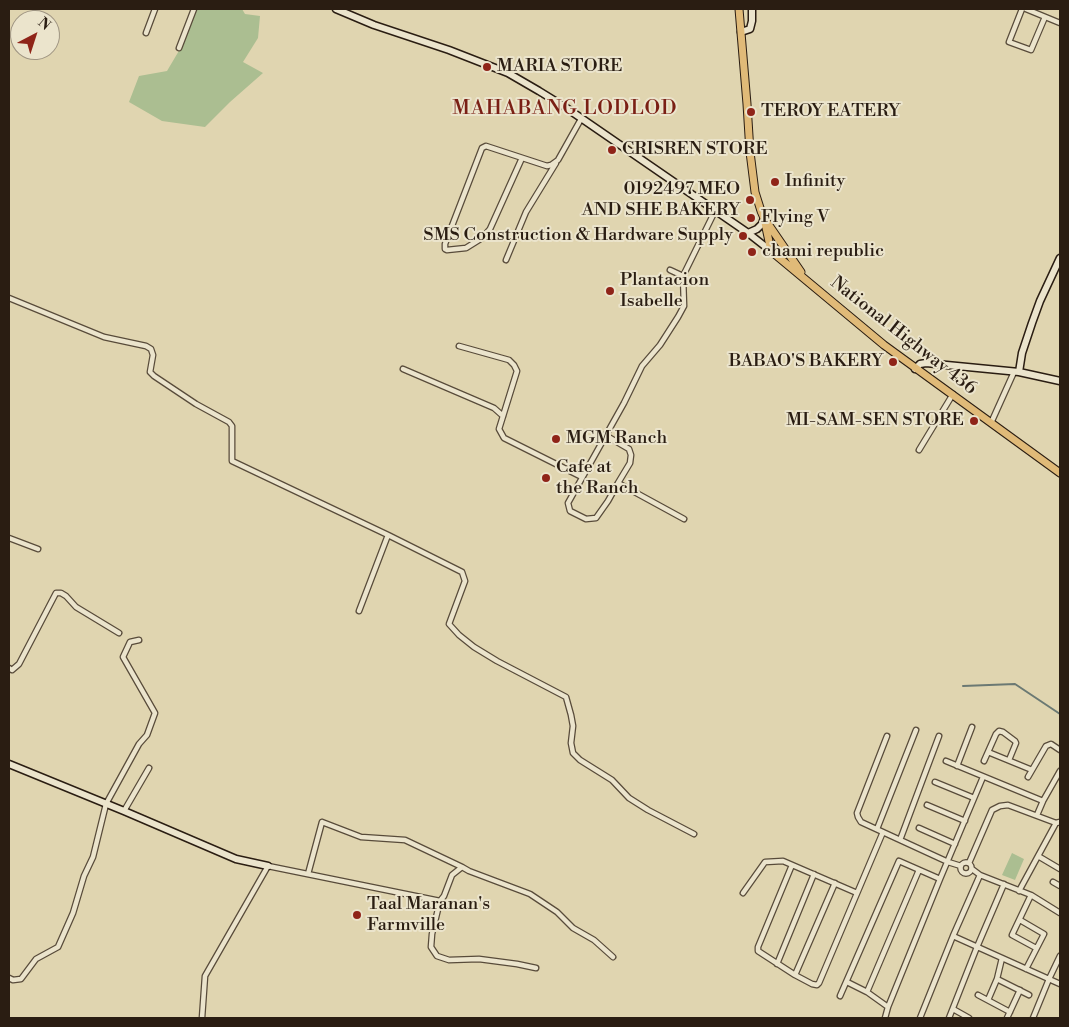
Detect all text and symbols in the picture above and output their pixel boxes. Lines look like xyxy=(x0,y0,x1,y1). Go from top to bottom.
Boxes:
north arrow xyxy=(10,10,60,60)
text: N xyxy=(34,14,54,35)
place label: MARIA STORE xyxy=(497,56,622,78)
marker: MARIA STORE xyxy=(481,61,493,73)
district label: MAHABANG LODLOD xyxy=(450,97,680,121)
place label: TEROY EATERY xyxy=(761,101,900,123)
marker: TEROY EATERY xyxy=(745,106,757,118)
place label: CRISREN STORE xyxy=(622,139,768,161)
marker: CRISREN STORE xyxy=(606,144,618,156)
place label: Infinity xyxy=(785,171,845,193)
marker: Infinity xyxy=(769,176,781,188)
place label: 0192497 MEO AND SHE BAKERY xyxy=(582,179,740,222)
marker: 0192497 MEO AND SHE BAKERY xyxy=(744,194,756,206)
place label: Flying V xyxy=(761,207,830,229)
marker: Flying V xyxy=(745,212,757,224)
place label: SMS Construction & Hardware Supply xyxy=(423,225,733,247)
marker: SMS Construction & Hardware Supply xyxy=(737,230,749,242)
place label: chami republic xyxy=(762,241,884,263)
marker: chami republic xyxy=(746,246,758,258)
place label: Plantacion Isabelle xyxy=(620,270,709,312)
street label: National Highway 436 xyxy=(826,272,980,400)
marker: Plantacion Isabelle xyxy=(604,285,616,297)
place label: BABAO'S BAKERY xyxy=(729,351,883,373)
marker: BABAO'S BAKERY xyxy=(887,356,899,368)
place label: MI-SAM-SEN STORE xyxy=(786,410,964,432)
marker: MI-SAM-SEN STORE xyxy=(968,415,980,427)
place label: MGM Ranch xyxy=(566,428,667,450)
marker: MGM Ranch xyxy=(550,433,562,445)
place label: Cafe at the Ranch xyxy=(556,457,638,499)
marker: Cafe at the Ranch xyxy=(540,472,552,484)
place label: Taal Maranan's Farmville xyxy=(367,894,490,936)
marker: Taal Maranan's Farmville xyxy=(351,909,363,921)

